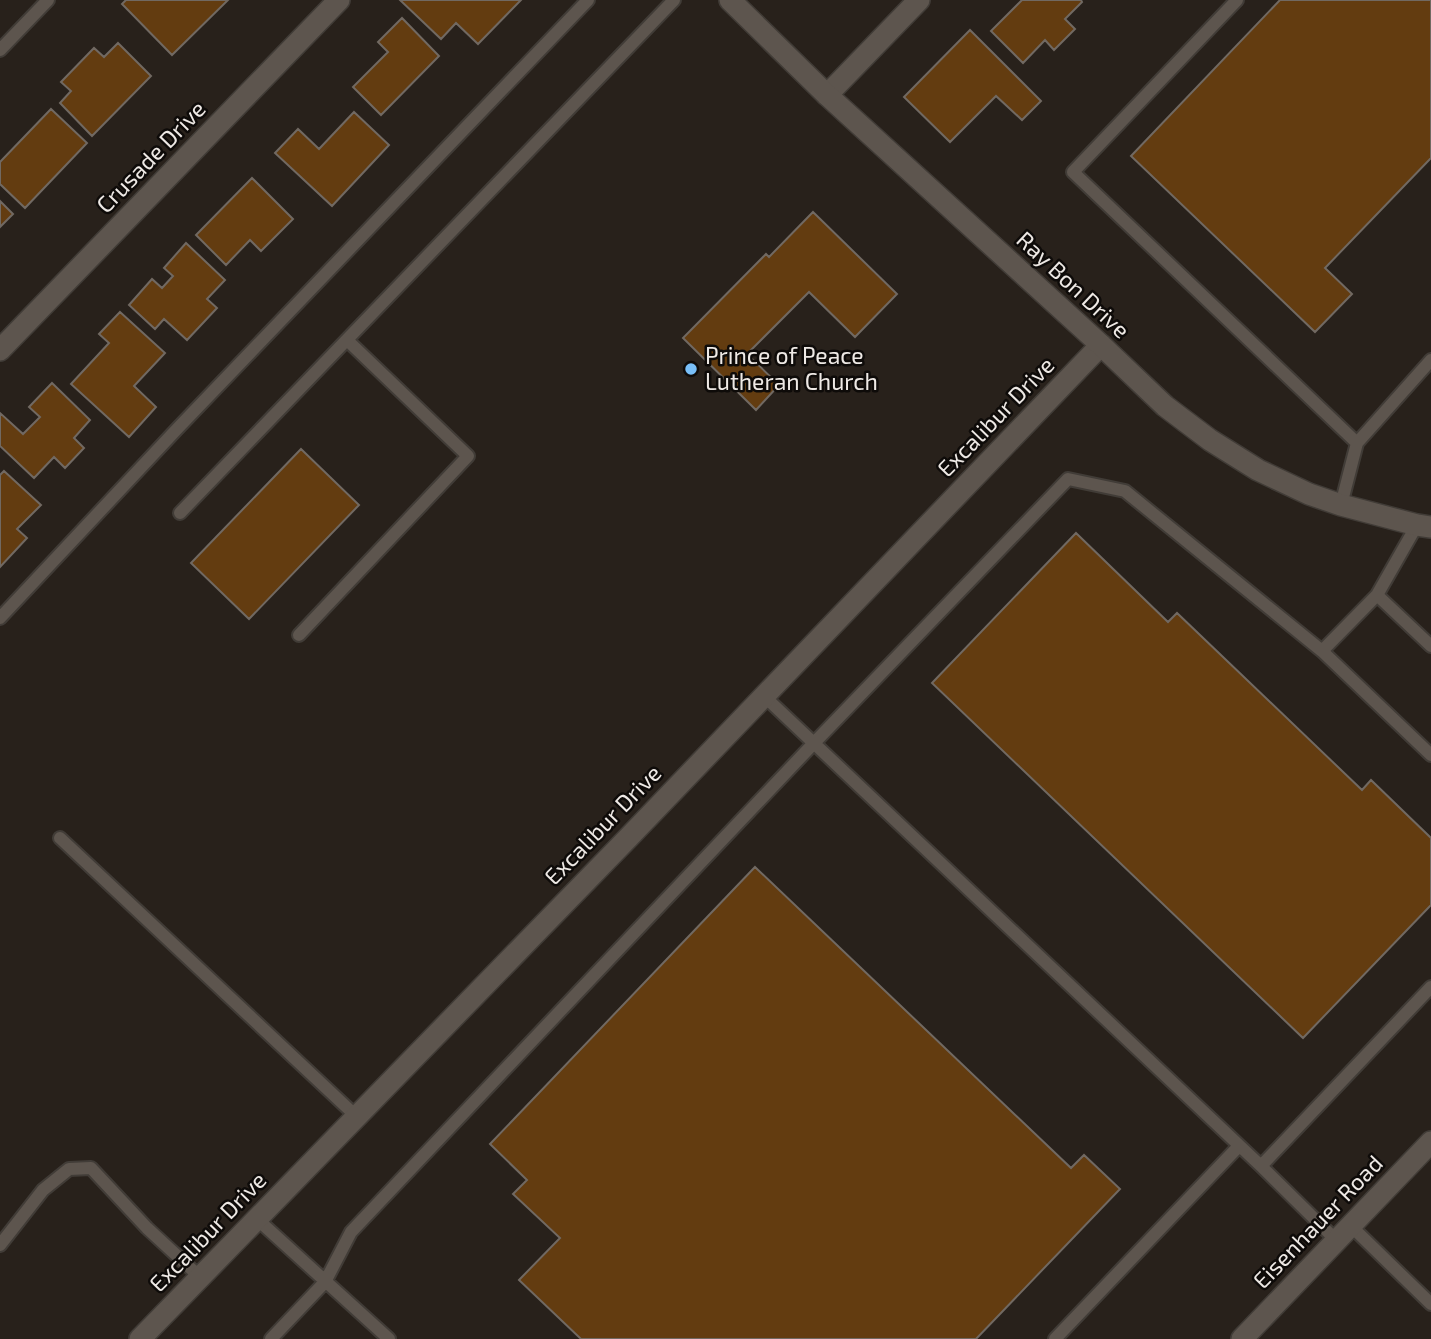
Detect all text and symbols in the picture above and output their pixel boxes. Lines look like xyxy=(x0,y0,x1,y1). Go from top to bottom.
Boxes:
street label: Crusade Drive xyxy=(90,94,211,218)
street label: Ray Bon Drive xyxy=(1011,225,1136,344)
place label: Prince of Peace Lutheran Church xyxy=(705,341,878,395)
street label: Excalibur Drive xyxy=(931,351,1059,482)
marker: Prince of Peace Lutheran Church xyxy=(683,361,699,377)
street label: Excalibur Drive xyxy=(538,759,666,890)
street label: Eisenhauer Road xyxy=(1247,1149,1388,1294)
street label: Excalibur Drive xyxy=(143,1166,271,1297)

